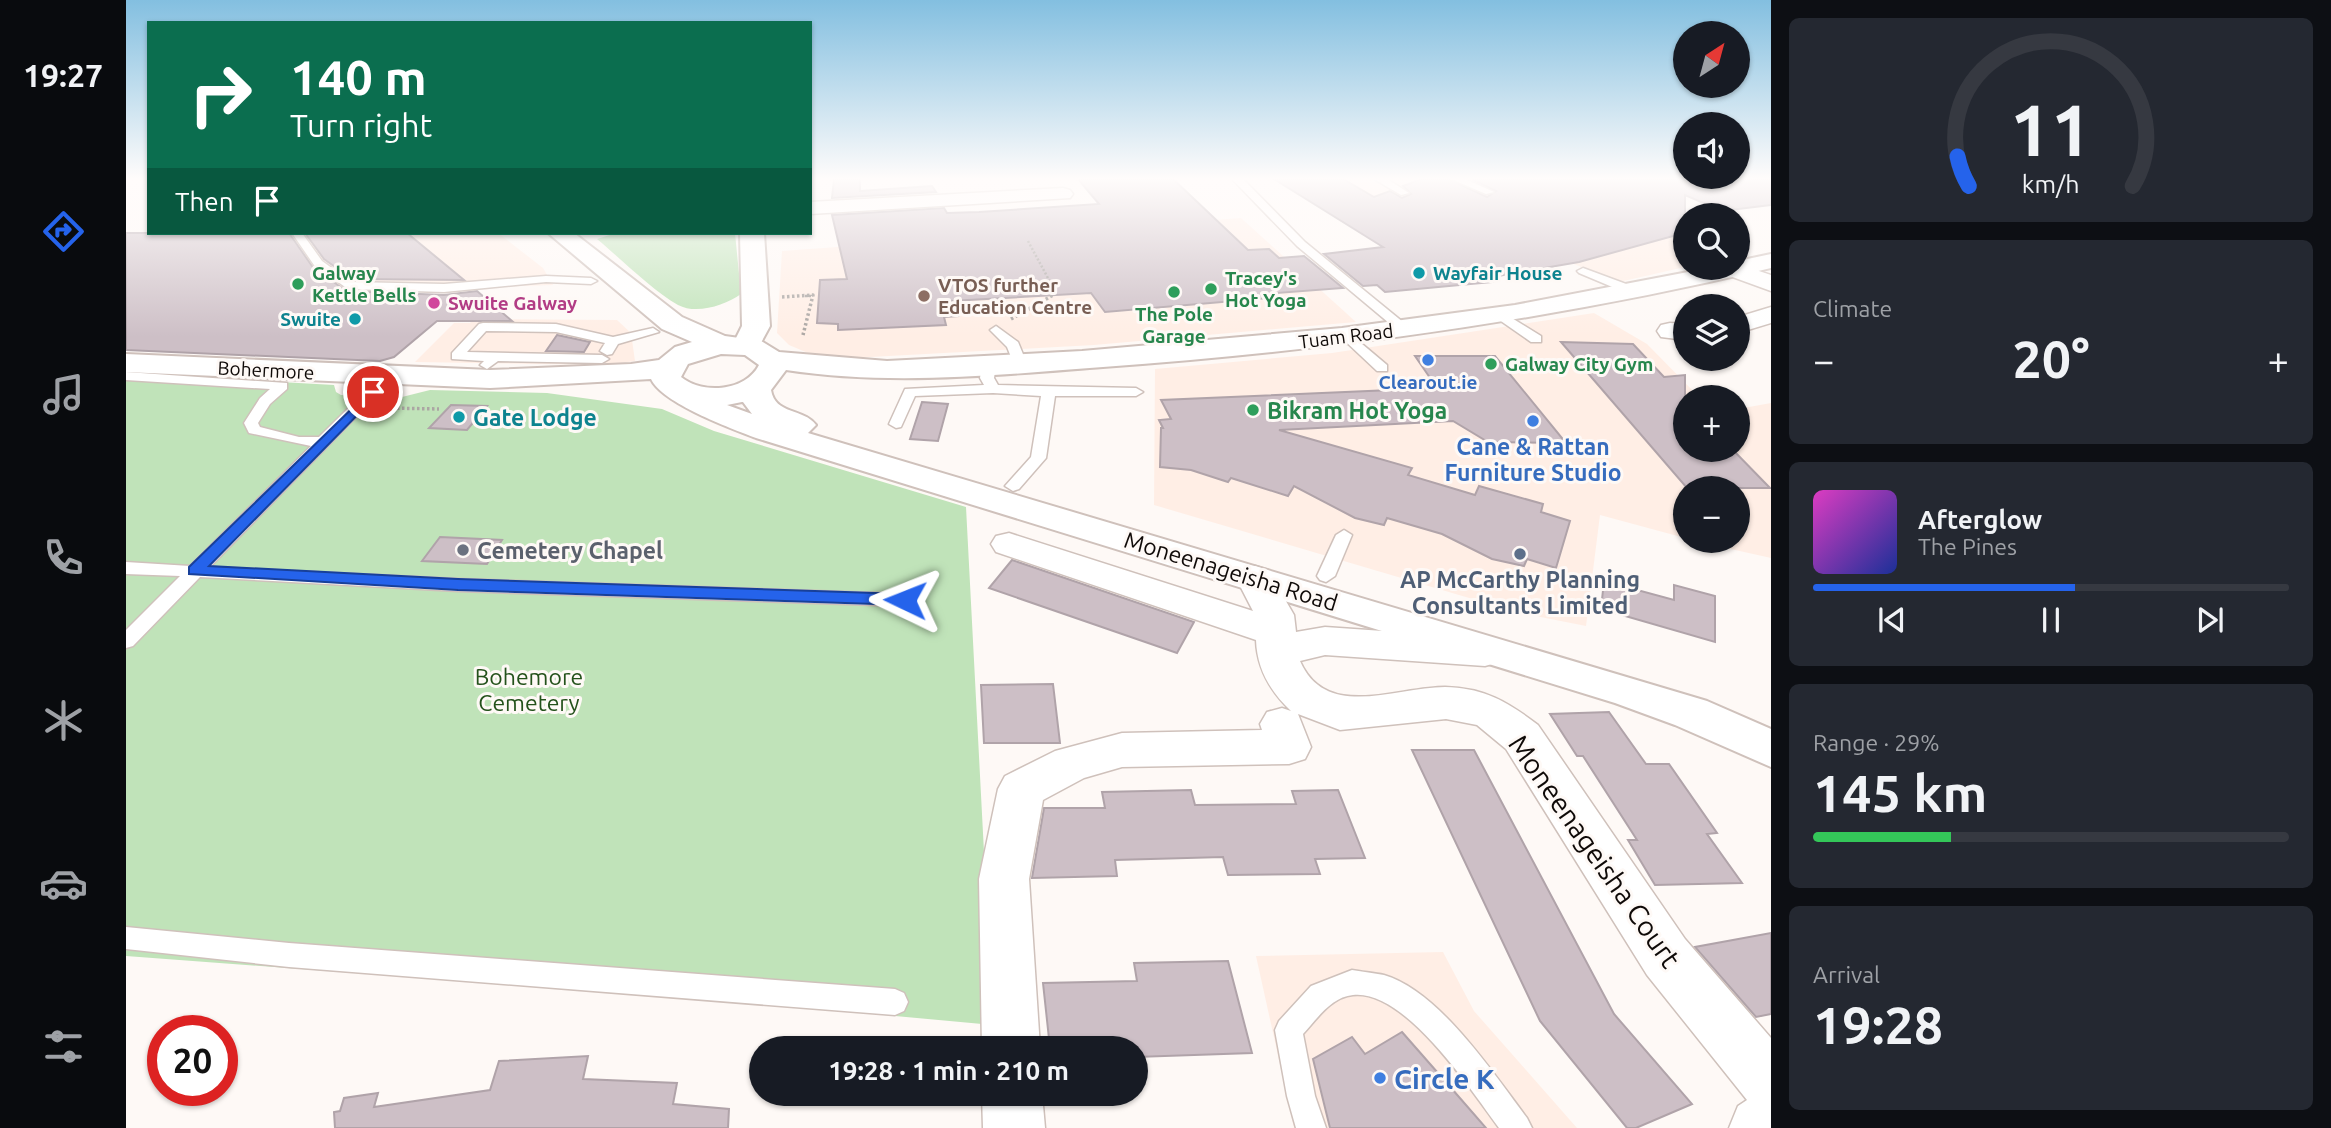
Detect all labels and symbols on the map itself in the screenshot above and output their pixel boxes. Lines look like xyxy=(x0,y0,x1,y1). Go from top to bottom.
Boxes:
north arrow xyxy=(1673,21,1750,98)
place label: Galway Kettle Bells xyxy=(312,262,417,306)
place label: Wayfair House xyxy=(1433,262,1563,284)
marker: Wayfair House xyxy=(1411,265,1427,281)
place label: Tracey's Hot Yoga xyxy=(1225,267,1307,311)
place label: VTOS further Education Centre xyxy=(938,274,1092,318)
marker: Galway Kettle Bells xyxy=(290,276,306,292)
marker: Tracey's Hot Yoga xyxy=(1203,281,1219,297)
marker: The Pole Garage xyxy=(1166,284,1182,300)
marker: VTOS further Education Centre xyxy=(916,288,932,304)
place label: Swuite Galway xyxy=(448,292,577,314)
marker: Swuite Galway xyxy=(426,295,442,311)
place label: The Pole Garage xyxy=(1135,303,1213,347)
place label: Swuite xyxy=(280,308,341,330)
marker: Swuite xyxy=(347,311,363,327)
street label: Tuam Road xyxy=(1297,319,1395,353)
marker: Clearout.ie xyxy=(1420,352,1436,368)
place label: Galway City Gym xyxy=(1505,353,1653,375)
street label: Bohermore xyxy=(217,356,315,384)
marker: Galway City Gym xyxy=(1483,356,1499,372)
pin xyxy=(343,362,403,422)
place label: Clearout.ie xyxy=(1379,371,1477,393)
place label: Bikram Hot Yoga xyxy=(1267,398,1447,423)
marker: Bikram Hot Yoga xyxy=(1245,402,1261,418)
place label: Gate Lodge xyxy=(473,405,597,430)
marker: Gate Lodge xyxy=(451,409,467,425)
marker: Cane & Rattan Furniture Studio xyxy=(1525,413,1541,429)
place label: Cane & Rattan Furniture Studio xyxy=(1444,434,1622,485)
street label: Moneenageisha Road xyxy=(1121,527,1341,615)
place label: Cemetery Chapel xyxy=(477,538,663,563)
marker: Cemetery Chapel xyxy=(455,542,471,558)
marker: AP McCarthy Planning Consultants Limited xyxy=(1512,546,1528,562)
position arrow xyxy=(868,563,942,637)
place label: AP McCarthy Planning Consultants Limited xyxy=(1400,567,1640,618)
park label: Bohemore Cemetery xyxy=(475,664,583,715)
street label: Moneenageisha Court xyxy=(1503,729,1687,973)
speed limit sign: 20 xyxy=(147,1015,238,1106)
place label: Circle K xyxy=(1394,1063,1495,1094)
marker: Circle K xyxy=(1372,1070,1388,1086)

